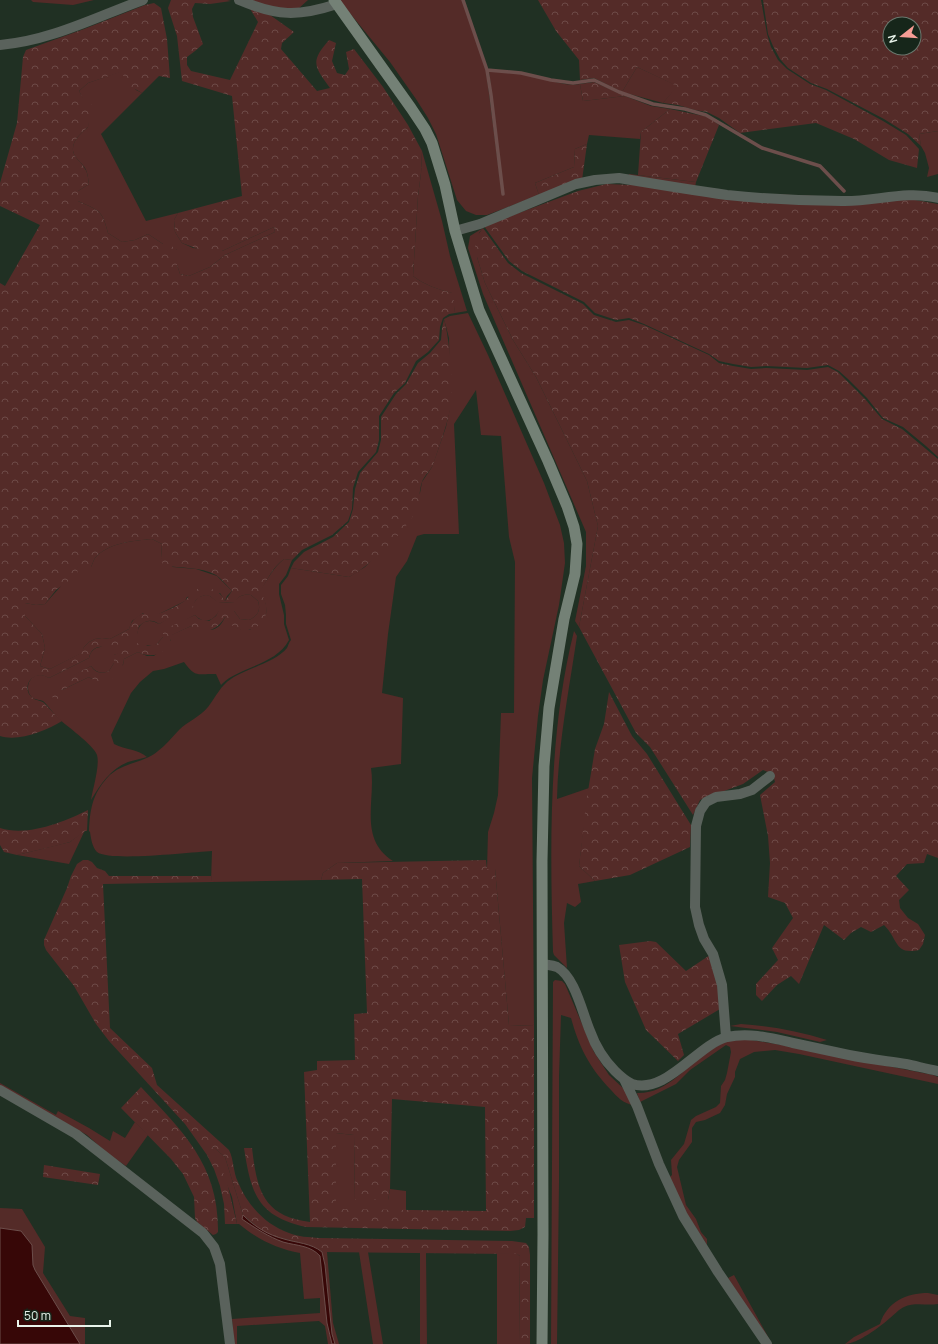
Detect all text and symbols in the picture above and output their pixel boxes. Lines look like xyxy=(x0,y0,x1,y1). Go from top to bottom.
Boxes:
north arrow xyxy=(882,16,922,56)
text: N xyxy=(884,33,900,45)
scale bar xyxy=(18,1302,110,1328)
text: 50 m xyxy=(24,1307,51,1324)

